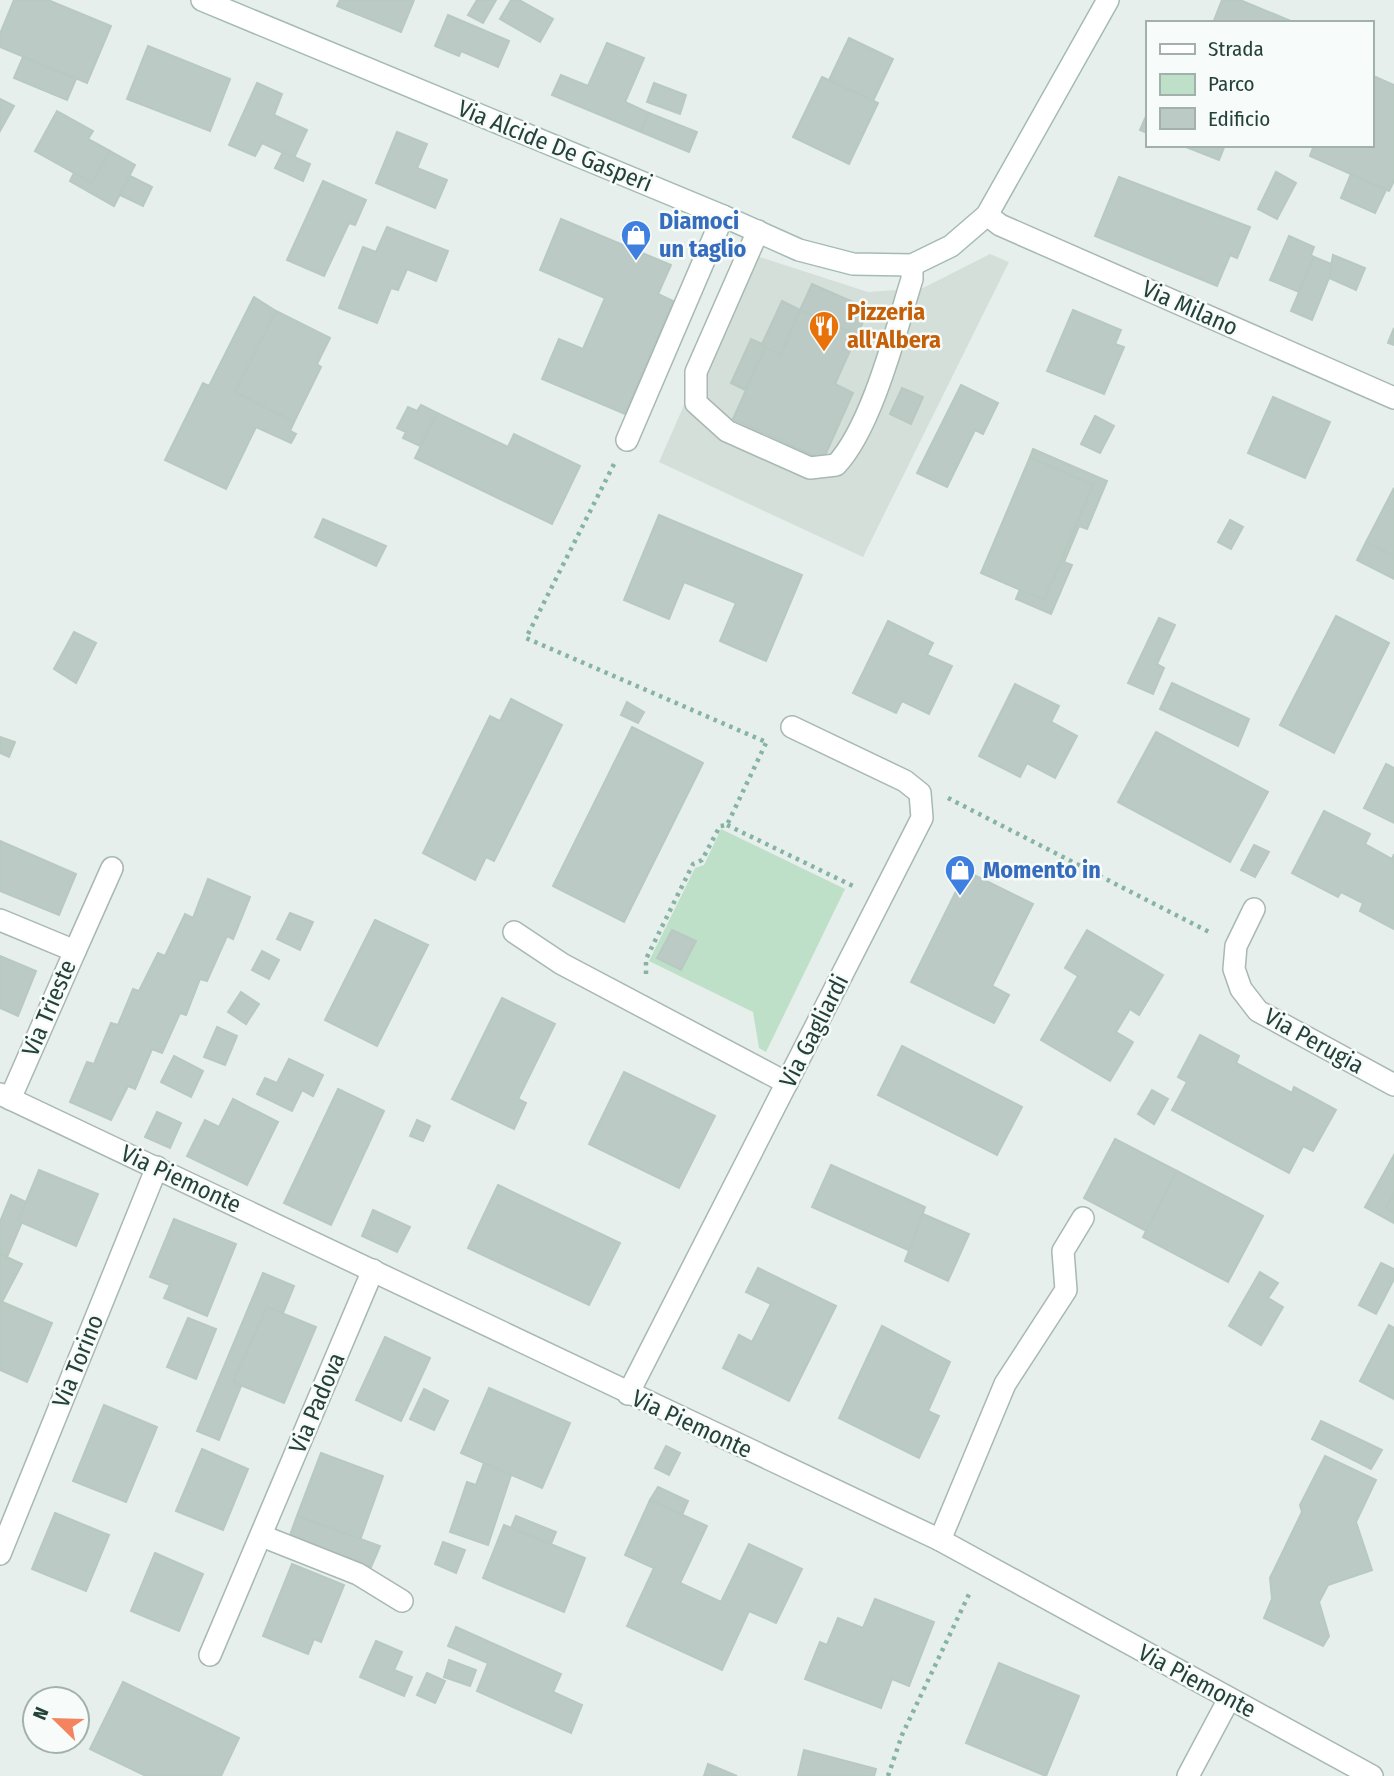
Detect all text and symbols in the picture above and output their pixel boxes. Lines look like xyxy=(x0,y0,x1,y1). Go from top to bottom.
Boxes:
legend xyxy=(1146,21,1373,147)
text: Strada xyxy=(1208,36,1264,62)
text: Parco xyxy=(1208,71,1255,97)
street label: Via Alcide De Gasperi xyxy=(454,94,656,198)
text: Edificio xyxy=(1208,106,1270,132)
place label: Diamoci un taglio xyxy=(659,207,747,263)
shop icon: Diamoci un taglio xyxy=(619,218,653,262)
street label: Via Milano xyxy=(1138,274,1242,342)
place label: Pizzeria all'Albera xyxy=(847,298,941,354)
restaurant icon: Pizzeria all'Albera xyxy=(807,309,841,353)
shop icon: Momento in xyxy=(943,853,977,897)
place label: Momento in xyxy=(983,856,1101,884)
street label: Via Trieste xyxy=(16,956,82,1060)
street label: Via Gagliardi xyxy=(774,970,854,1092)
street label: Via Perugia xyxy=(1259,1002,1369,1080)
street label: Via Piemonte xyxy=(117,1139,245,1219)
street label: Via Torino xyxy=(47,1310,109,1412)
street label: Via Padova xyxy=(283,1349,351,1457)
street label: Via Piemonte xyxy=(628,1384,756,1464)
street label: Via Piemonte xyxy=(1133,1638,1261,1724)
north arrow xyxy=(21,1685,91,1755)
text: N xyxy=(28,1704,54,1723)

